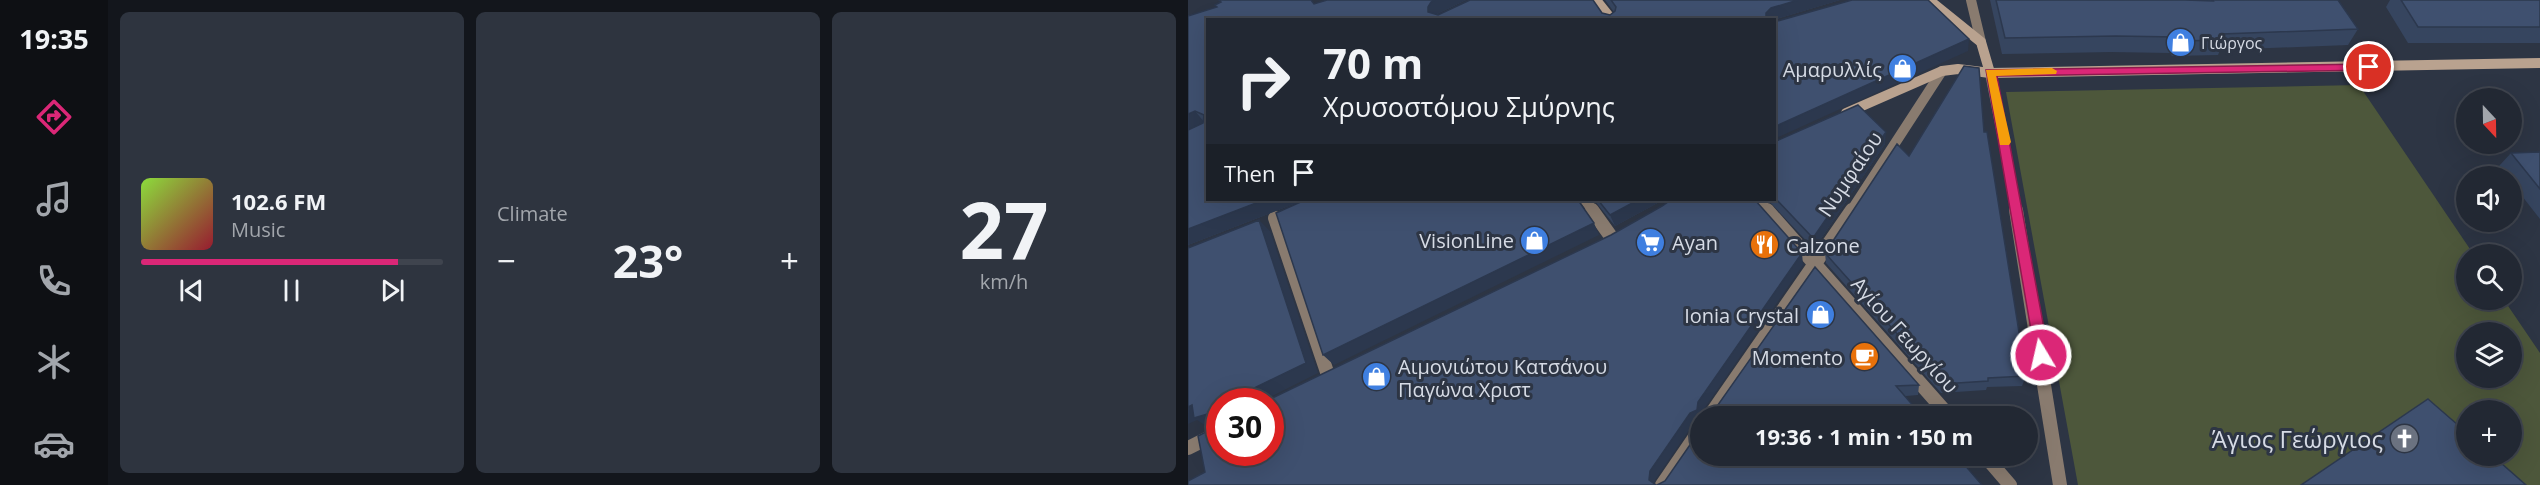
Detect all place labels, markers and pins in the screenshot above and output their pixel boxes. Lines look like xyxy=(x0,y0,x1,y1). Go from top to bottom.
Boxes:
shop icon: Γιώργος xyxy=(2164,27,2196,59)
place label: Γιώργος xyxy=(2201,32,2263,54)
pin xyxy=(2343,41,2394,92)
shop icon: Αμαρυλλίς xyxy=(1887,53,1919,85)
place label: Αμαρυλλίς xyxy=(1783,56,1882,83)
shop icon: VisionLine xyxy=(1519,224,1551,256)
supermarket icon: Ayan xyxy=(1635,226,1667,258)
place label: VisionLine xyxy=(1419,227,1514,254)
place label: Ayan xyxy=(1672,229,1718,256)
restaurant icon: Calzone xyxy=(1749,229,1781,261)
place label: Calzone xyxy=(1786,232,1860,259)
shop icon: Ionia Crystal xyxy=(1804,299,1836,331)
place label: Ionia Crystal xyxy=(1684,302,1799,329)
cafe icon: Momento xyxy=(1848,341,1880,373)
place label: Momento xyxy=(1752,344,1843,371)
place label: Αιμονιώτου Κατσάνου Παγώνα Χριστ xyxy=(1398,353,1607,403)
shop icon: Αιμονιώτου Κατσάνου Παγώνα Χριστ xyxy=(1361,361,1393,393)
place label: Άγιος Γεώργιος xyxy=(2212,422,2383,455)
church icon: Άγιος Γεώργιος xyxy=(2388,422,2420,454)

